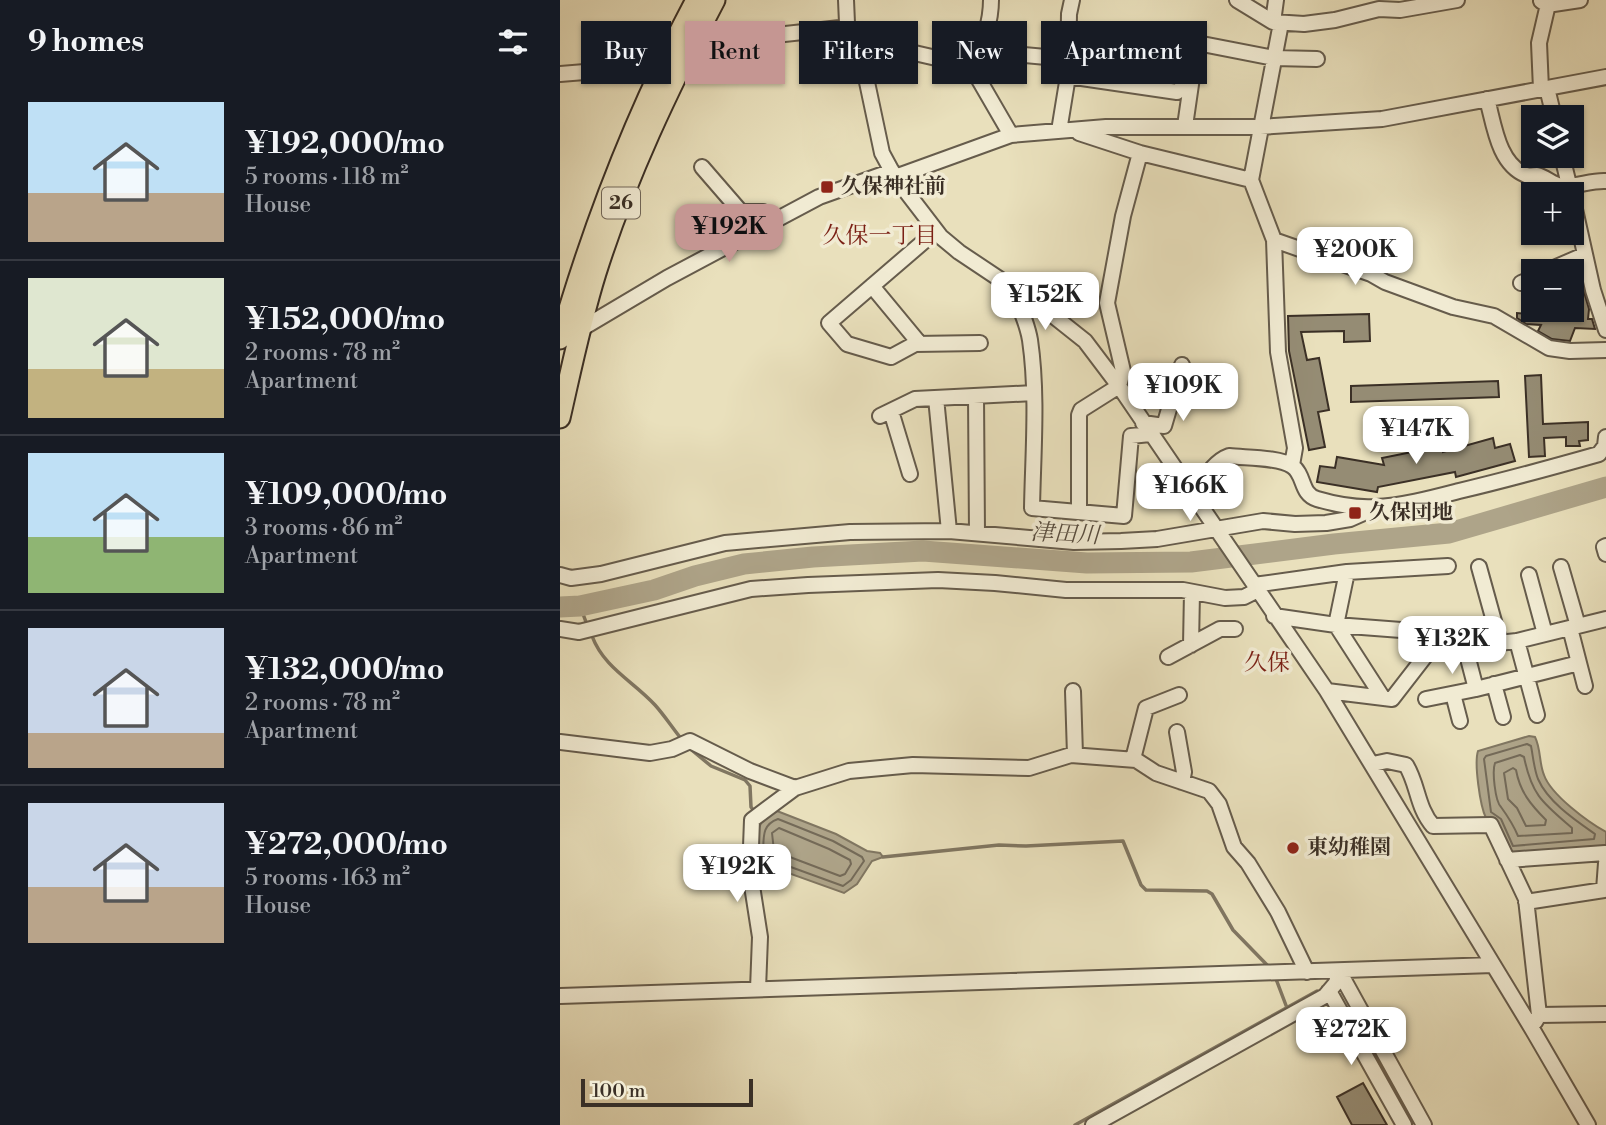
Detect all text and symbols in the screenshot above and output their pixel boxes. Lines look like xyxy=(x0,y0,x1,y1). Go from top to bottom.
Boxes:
chip: Buy xyxy=(581,21,671,84)
chip: Rent xyxy=(685,21,785,84)
chip: Filters xyxy=(799,21,918,84)
chip: New xyxy=(932,21,1027,84)
chip: Apartment xyxy=(1041,21,1207,84)
text: 9 homes xyxy=(28,23,144,61)
icon: filters xyxy=(494,23,532,61)
map controls xyxy=(1521,105,1584,322)
button: layers xyxy=(1521,105,1584,168)
text: ¥192,000/mo xyxy=(245,125,445,163)
icon: home xyxy=(84,130,168,214)
text: 5 rooms · 118 m² xyxy=(245,163,409,191)
place label: 久保神社前 xyxy=(841,174,946,200)
marker: 久保神社前 xyxy=(819,179,835,195)
button: + xyxy=(1521,182,1584,245)
road number: 26 xyxy=(602,188,640,218)
text: House xyxy=(245,191,311,219)
pin: ¥192K xyxy=(680,204,778,264)
text: ¥192K xyxy=(691,213,767,241)
district label: 久保一丁目 xyxy=(823,222,938,250)
pin: ¥200K xyxy=(1306,228,1404,287)
text: ¥200K xyxy=(1313,236,1397,264)
button: − xyxy=(1521,259,1584,322)
pin: ¥152K xyxy=(996,272,1094,332)
text: ¥152K xyxy=(1007,281,1083,309)
text: ¥152,000/mo xyxy=(245,301,445,339)
icon: home xyxy=(84,306,168,390)
text: 2 rooms · 78 m² xyxy=(245,339,400,367)
pin: ¥109K xyxy=(1134,364,1232,423)
text: Apartment xyxy=(245,367,358,395)
text: ¥109K xyxy=(1144,372,1222,400)
pin: ¥147K xyxy=(1367,406,1465,466)
text: ¥147K xyxy=(1379,415,1453,443)
pin: ¥166K xyxy=(1141,463,1239,523)
text: ¥166K xyxy=(1152,472,1228,500)
text: ¥109,000/mo xyxy=(245,476,447,514)
icon: home xyxy=(84,481,168,565)
place label: 久保団地 xyxy=(1369,500,1453,526)
marker: 久保団地 xyxy=(1347,505,1363,521)
text: 3 rooms · 86 m² xyxy=(245,514,402,542)
water label: 津田川 xyxy=(1030,518,1103,550)
text: Apartment xyxy=(245,542,358,570)
pin: ¥132K xyxy=(1403,616,1501,676)
text: ¥132K xyxy=(1414,625,1490,653)
district label: 久保 xyxy=(1244,649,1290,677)
text: ¥132,000/mo xyxy=(245,651,445,689)
icon: home xyxy=(84,656,168,740)
text: 2 rooms · 78 m² xyxy=(245,689,400,717)
text: Apartment xyxy=(245,717,358,745)
text: ¥272,000/mo xyxy=(245,826,448,864)
icon: home xyxy=(84,831,168,915)
place label: 東幼稚園 xyxy=(1307,835,1391,861)
marker: 東幼稚園 xyxy=(1285,840,1301,856)
pin: ¥192K xyxy=(688,844,786,904)
text: ¥192K xyxy=(699,853,775,881)
text: 5 rooms · 163 m² xyxy=(245,864,410,892)
text: House xyxy=(245,892,311,920)
pin: ¥272K xyxy=(1302,1007,1400,1067)
text: ¥272K xyxy=(1312,1016,1390,1044)
scale bar xyxy=(581,1076,752,1108)
text: 100 m xyxy=(592,1079,645,1103)

